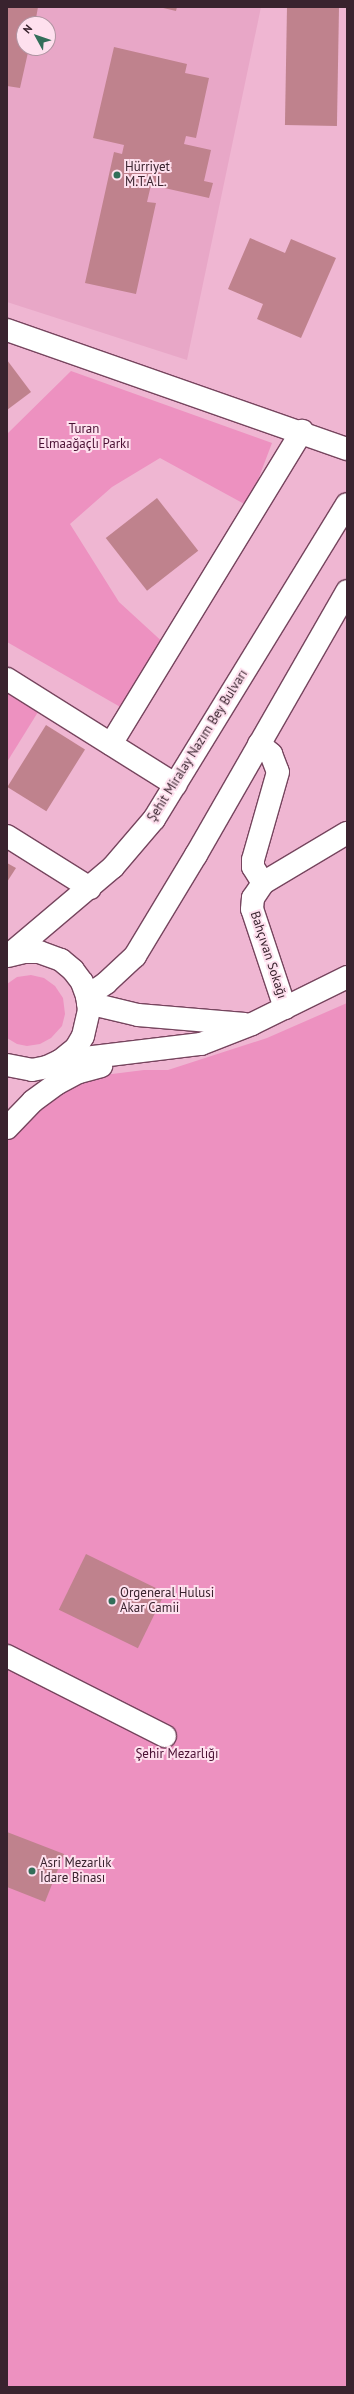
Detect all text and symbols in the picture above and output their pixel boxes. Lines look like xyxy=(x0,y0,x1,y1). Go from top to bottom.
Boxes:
north arrow xyxy=(16,16,56,56)
text: N xyxy=(20,22,35,36)
place label: Hürriyet M.T.A.L. xyxy=(125,160,170,191)
marker: Hürriyet M.T.A.L. xyxy=(112,170,122,180)
park label: Turan Elmaağaçlı Parkı xyxy=(38,422,130,453)
street label: Şehit Miralay Nazım Bey Bulvarı xyxy=(144,667,252,825)
street label: Bahçıvan Sokağı xyxy=(247,909,289,1001)
place label: Orgeneral Hulusi Akar Camii xyxy=(120,1586,214,1617)
marker: Orgeneral Hulusi Akar Camii xyxy=(107,1596,117,1606)
park label: Şehir Mezarlığı xyxy=(135,1746,219,1762)
place label: Asri Mezarlık İdare Binası xyxy=(40,1856,111,1887)
marker: Asri Mezarlık İdare Binası xyxy=(27,1866,37,1876)

